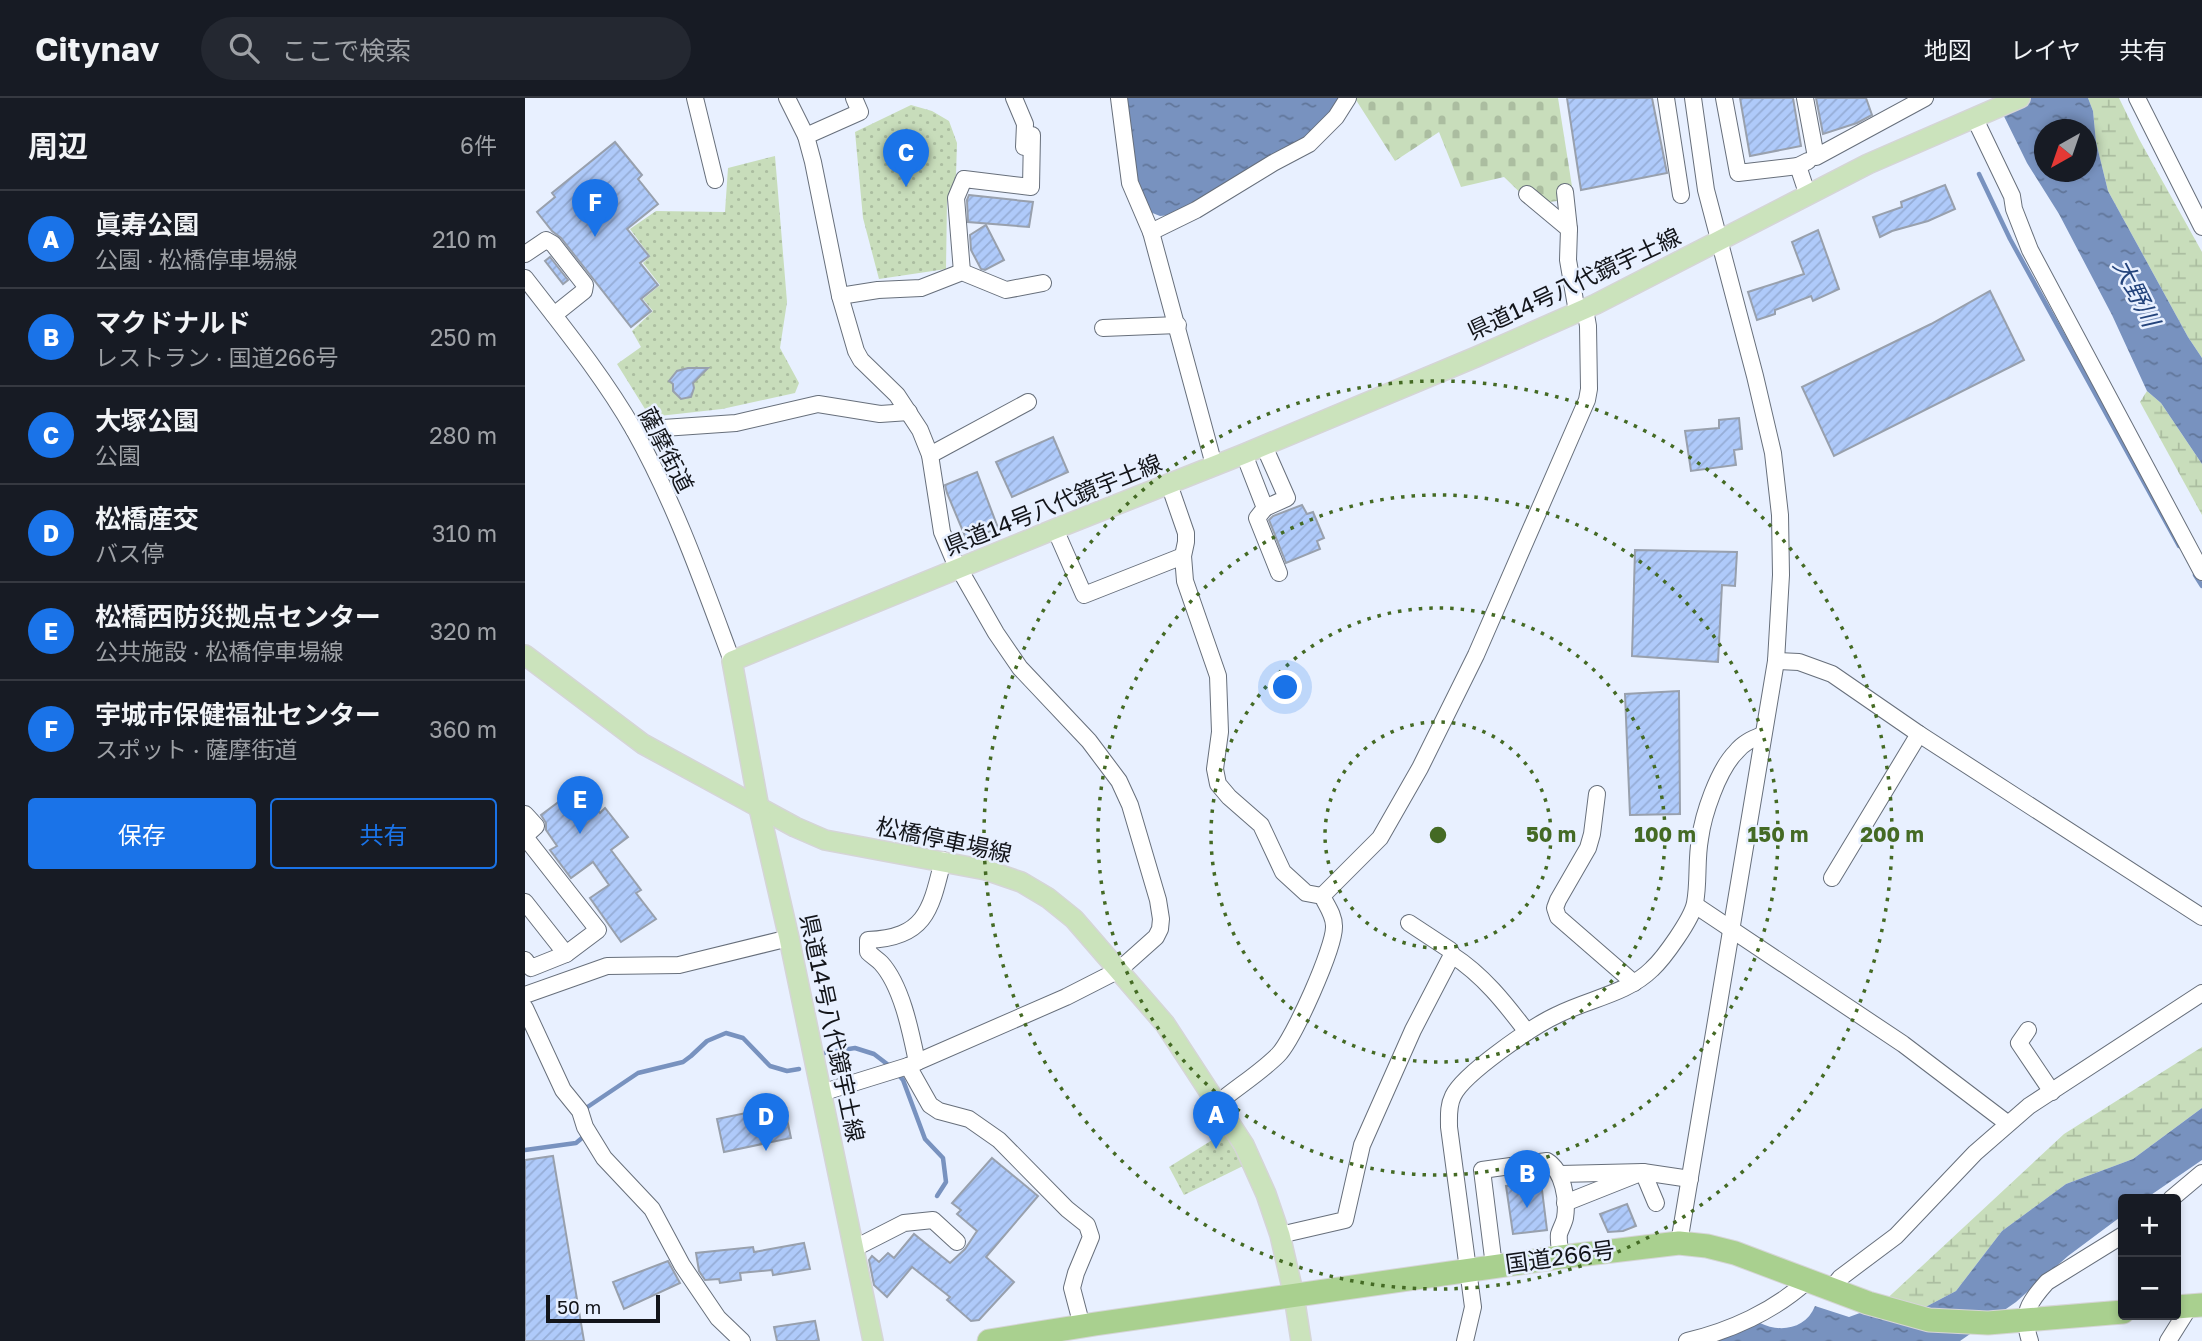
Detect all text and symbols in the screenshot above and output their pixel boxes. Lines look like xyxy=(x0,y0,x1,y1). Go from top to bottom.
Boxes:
search box xyxy=(201,17,691,80)
text: Citynav xyxy=(35,29,159,68)
icon: search xyxy=(225,29,263,67)
text: ここで検索 xyxy=(281,35,411,66)
text: 地図 xyxy=(1924,35,1972,64)
text: レイヤ xyxy=(2010,35,2081,64)
text: 共有 xyxy=(2119,35,2167,64)
north arrow xyxy=(2034,119,2097,182)
text: 周辺 xyxy=(28,128,88,164)
pin: C xyxy=(883,129,929,187)
text: 6件 xyxy=(460,131,497,159)
pin: F xyxy=(572,179,618,237)
text: 眞寿公園 xyxy=(95,209,199,240)
street label: 県道14号八代鏡宇土線 xyxy=(1462,221,1685,345)
text: A xyxy=(43,225,59,253)
text: 210 m xyxy=(432,225,497,253)
text: 公園 · 松橋停車場線 xyxy=(95,245,297,273)
water label: 大野川 xyxy=(2108,254,2168,334)
text: マクドナルド xyxy=(95,307,251,338)
text: B xyxy=(43,323,59,351)
text: 250 m xyxy=(430,323,497,351)
text: レストラン · 国道266号 xyxy=(95,343,339,371)
street label: 薩摩街道 xyxy=(634,402,700,497)
text: 大塚公園 xyxy=(95,405,199,436)
text: C xyxy=(43,421,59,449)
text: 280 m xyxy=(429,421,497,449)
text: 公園 xyxy=(95,441,141,469)
street label: 県道14号八代鏡宇土線 xyxy=(940,448,1166,561)
text: 松橋産交 xyxy=(95,503,199,534)
text: D xyxy=(43,519,59,547)
text: 310 m xyxy=(432,519,497,547)
text: バス停 xyxy=(95,539,164,567)
text: 松橋西防災拠点センター xyxy=(95,601,381,632)
text: E xyxy=(44,617,58,645)
text: 320 m xyxy=(430,617,497,645)
text: 公共施設 · 松橋停車場線 xyxy=(95,637,343,665)
your location xyxy=(1268,670,1302,704)
text: 宇城市保健福祉センター xyxy=(95,699,381,730)
text: F xyxy=(44,715,58,743)
text: 360 m xyxy=(429,715,497,743)
text: スポット · 薩摩街道 xyxy=(95,735,297,763)
pin: E xyxy=(557,776,603,834)
button: 保存 xyxy=(28,798,256,869)
button: 共有 xyxy=(270,798,497,869)
street label: 松橋停車場線 xyxy=(874,811,1015,867)
text: 50 m xyxy=(1526,821,1576,847)
text: 100 m xyxy=(1634,821,1696,847)
text: 150 m xyxy=(1748,821,1808,847)
text: 200 m xyxy=(1860,821,1924,847)
centre of rings xyxy=(1426,823,1450,847)
street label: 県道14号八代鏡宇土線 xyxy=(795,911,871,1144)
pin: A xyxy=(1193,1091,1239,1149)
pin: D xyxy=(743,1093,789,1151)
pin: B xyxy=(1504,1150,1550,1208)
map controls xyxy=(2118,1194,2181,1320)
button: + xyxy=(2118,1194,2181,1257)
street label: 国道266号 xyxy=(1503,1234,1616,1278)
button: − xyxy=(2118,1257,2181,1320)
scale bar xyxy=(546,1292,660,1324)
text: 50 m xyxy=(557,1295,601,1318)

